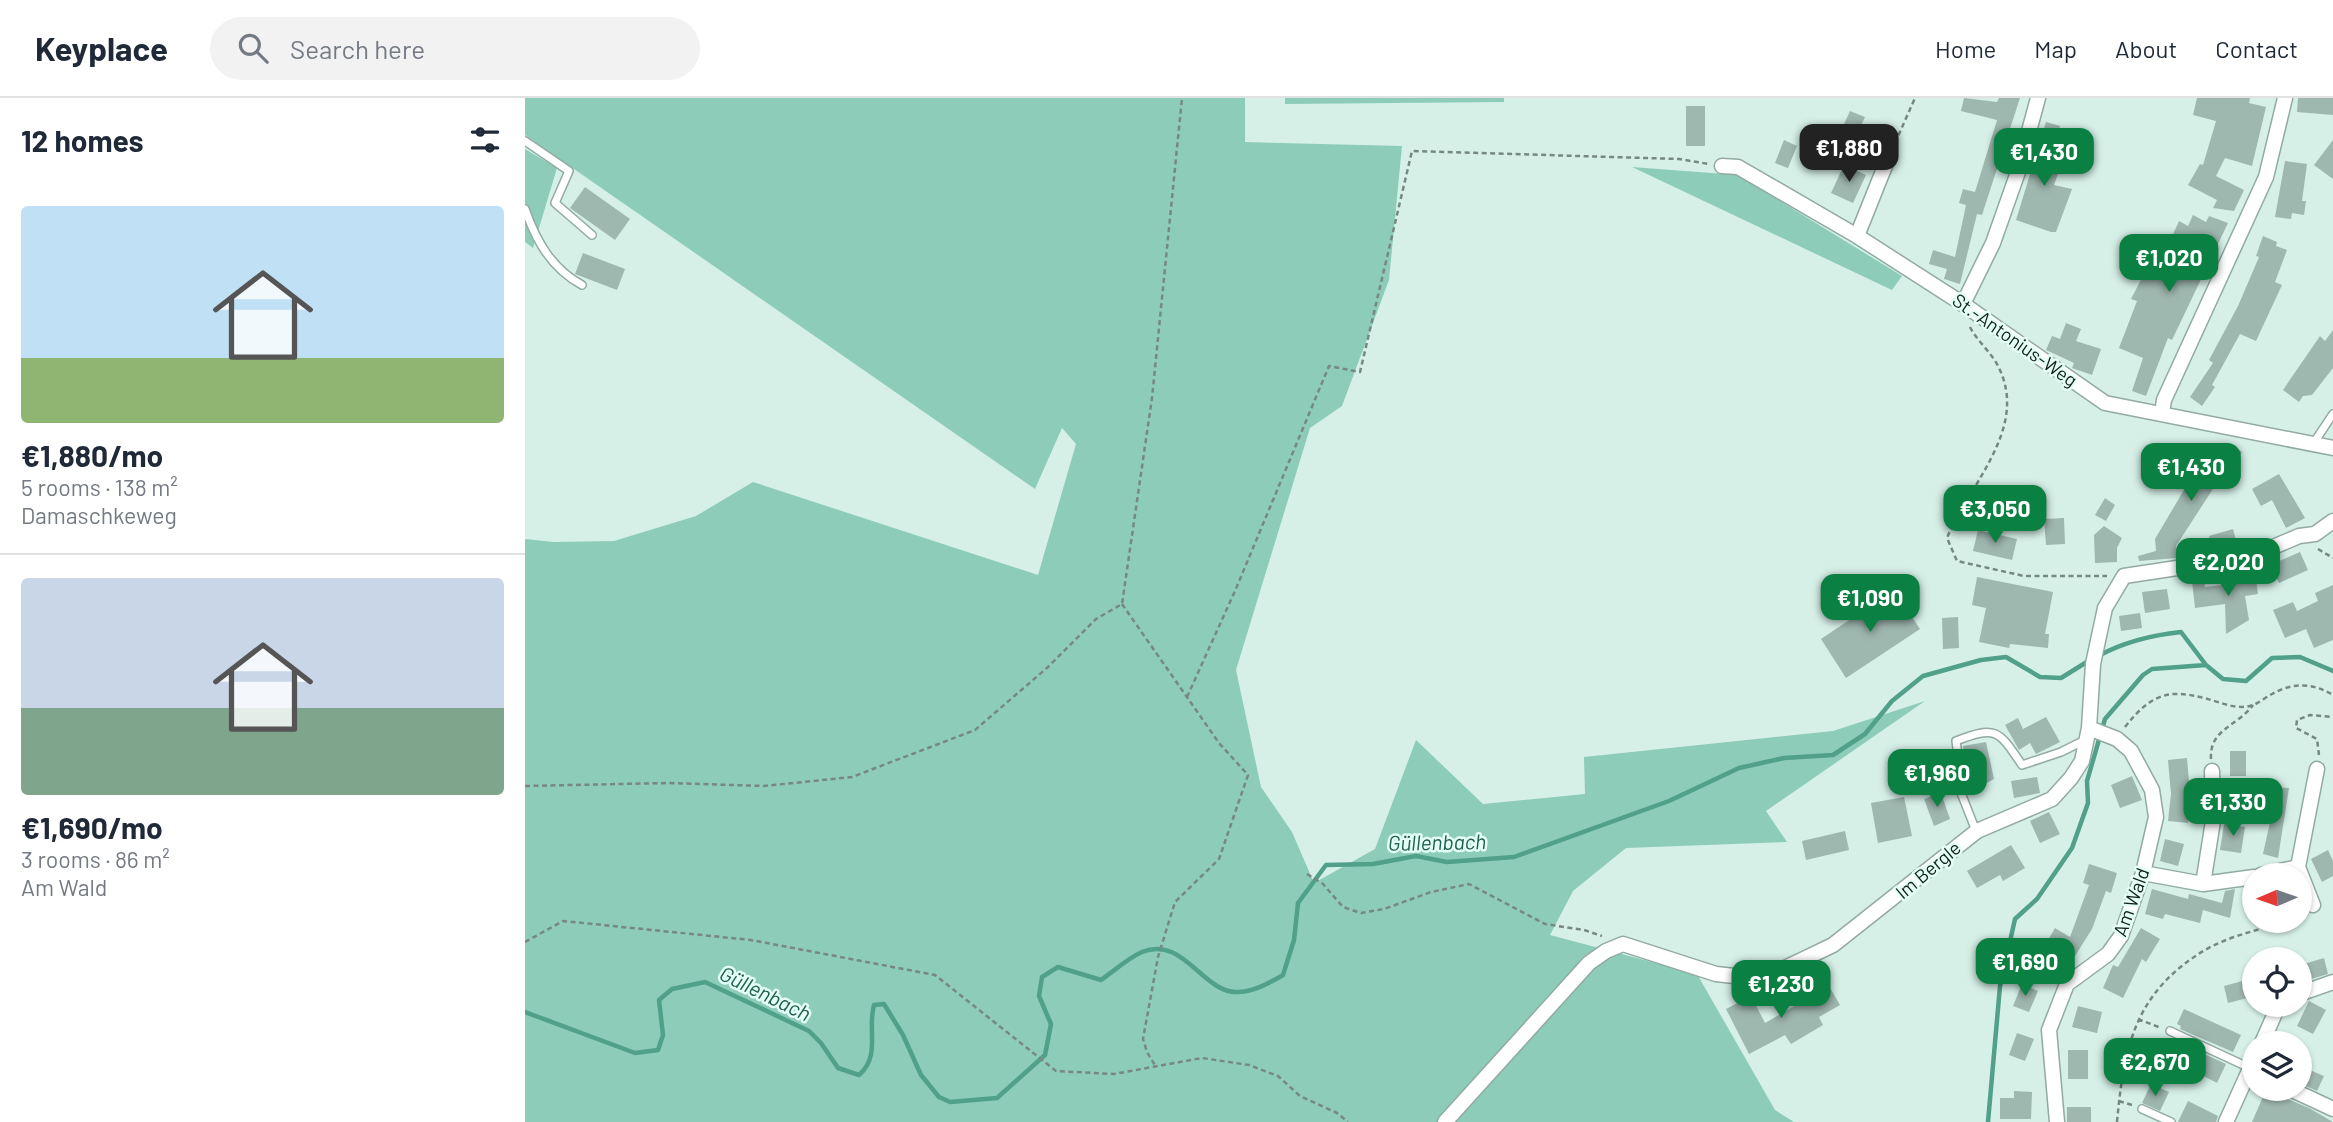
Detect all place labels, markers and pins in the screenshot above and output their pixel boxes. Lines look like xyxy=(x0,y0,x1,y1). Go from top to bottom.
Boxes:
pin: €1,880 xyxy=(1792,125,1906,184)
pin: €1,430 xyxy=(1987,129,2101,188)
pin: €1,020 xyxy=(2112,234,2226,294)
pin: €1,430 xyxy=(2134,444,2248,503)
pin: €3,050 xyxy=(1938,486,2052,545)
pin: €2,020 xyxy=(2171,538,2285,598)
pin: €1,090 xyxy=(1813,574,1927,634)
pin: €1,960 xyxy=(1880,750,1994,809)
pin: €1,330 xyxy=(2176,778,2290,838)
pin: €1,690 xyxy=(1968,939,2082,998)
pin: €1,230 xyxy=(1724,960,1838,1020)
pin: €2,670 xyxy=(2098,1038,2212,1098)

